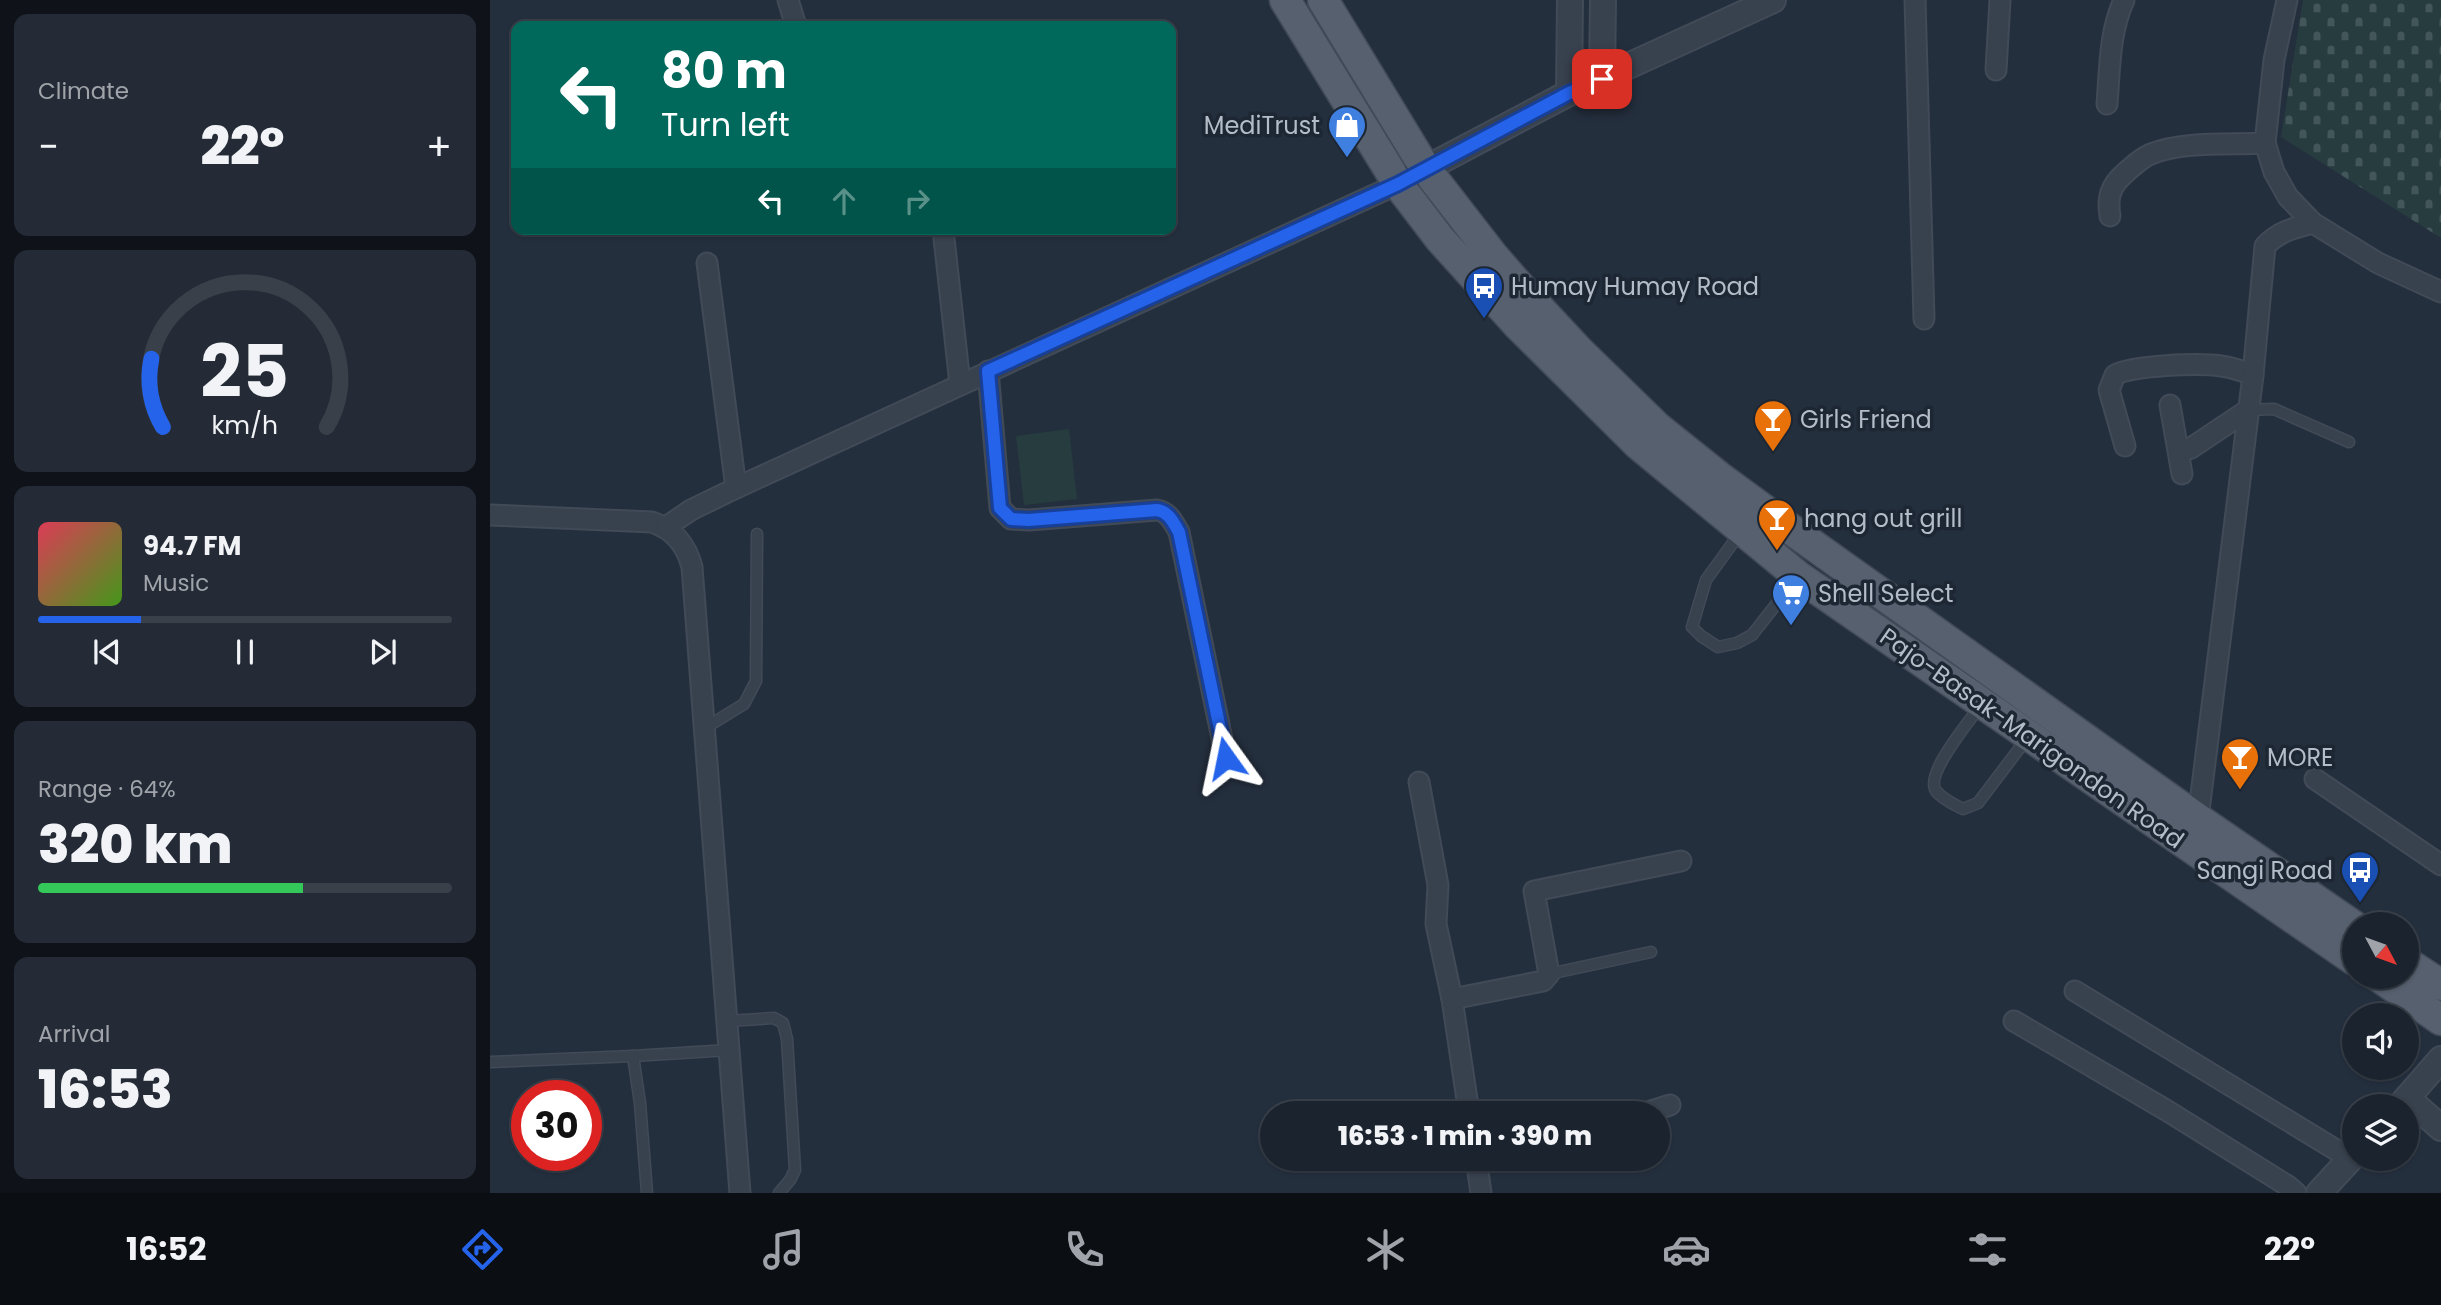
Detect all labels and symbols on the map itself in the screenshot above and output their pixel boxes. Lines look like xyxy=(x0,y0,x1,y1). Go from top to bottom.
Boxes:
pin xyxy=(1572,49,1632,109)
shop icon: MediTrust xyxy=(1326,104,1368,159)
place label: MediTrust xyxy=(1204,109,1320,142)
bus stop icon: Humay Humay Road xyxy=(1463,265,1505,320)
place label: Humay Humay Road xyxy=(1511,270,1759,303)
bar icon: Girls Friend xyxy=(1752,398,1794,453)
place label: Girls Friend xyxy=(1800,403,1932,436)
bar icon: hang out grill xyxy=(1756,497,1798,552)
place label: hang out grill xyxy=(1804,502,1962,535)
supermarket icon: Shell Select xyxy=(1770,572,1812,627)
place label: Shell Select xyxy=(1818,577,1954,610)
street label: Pajo-Basak-Marigondon Road xyxy=(1873,620,2191,856)
position arrow xyxy=(1189,721,1263,795)
bar icon: MORE xyxy=(2219,736,2261,791)
place label: MORE xyxy=(2267,741,2333,774)
bus stop icon: Sangi Road xyxy=(2339,849,2381,904)
place label: Sangi Road xyxy=(2196,854,2333,887)
north arrow xyxy=(2342,912,2418,989)
speed limit sign: 30 xyxy=(511,1080,602,1171)

